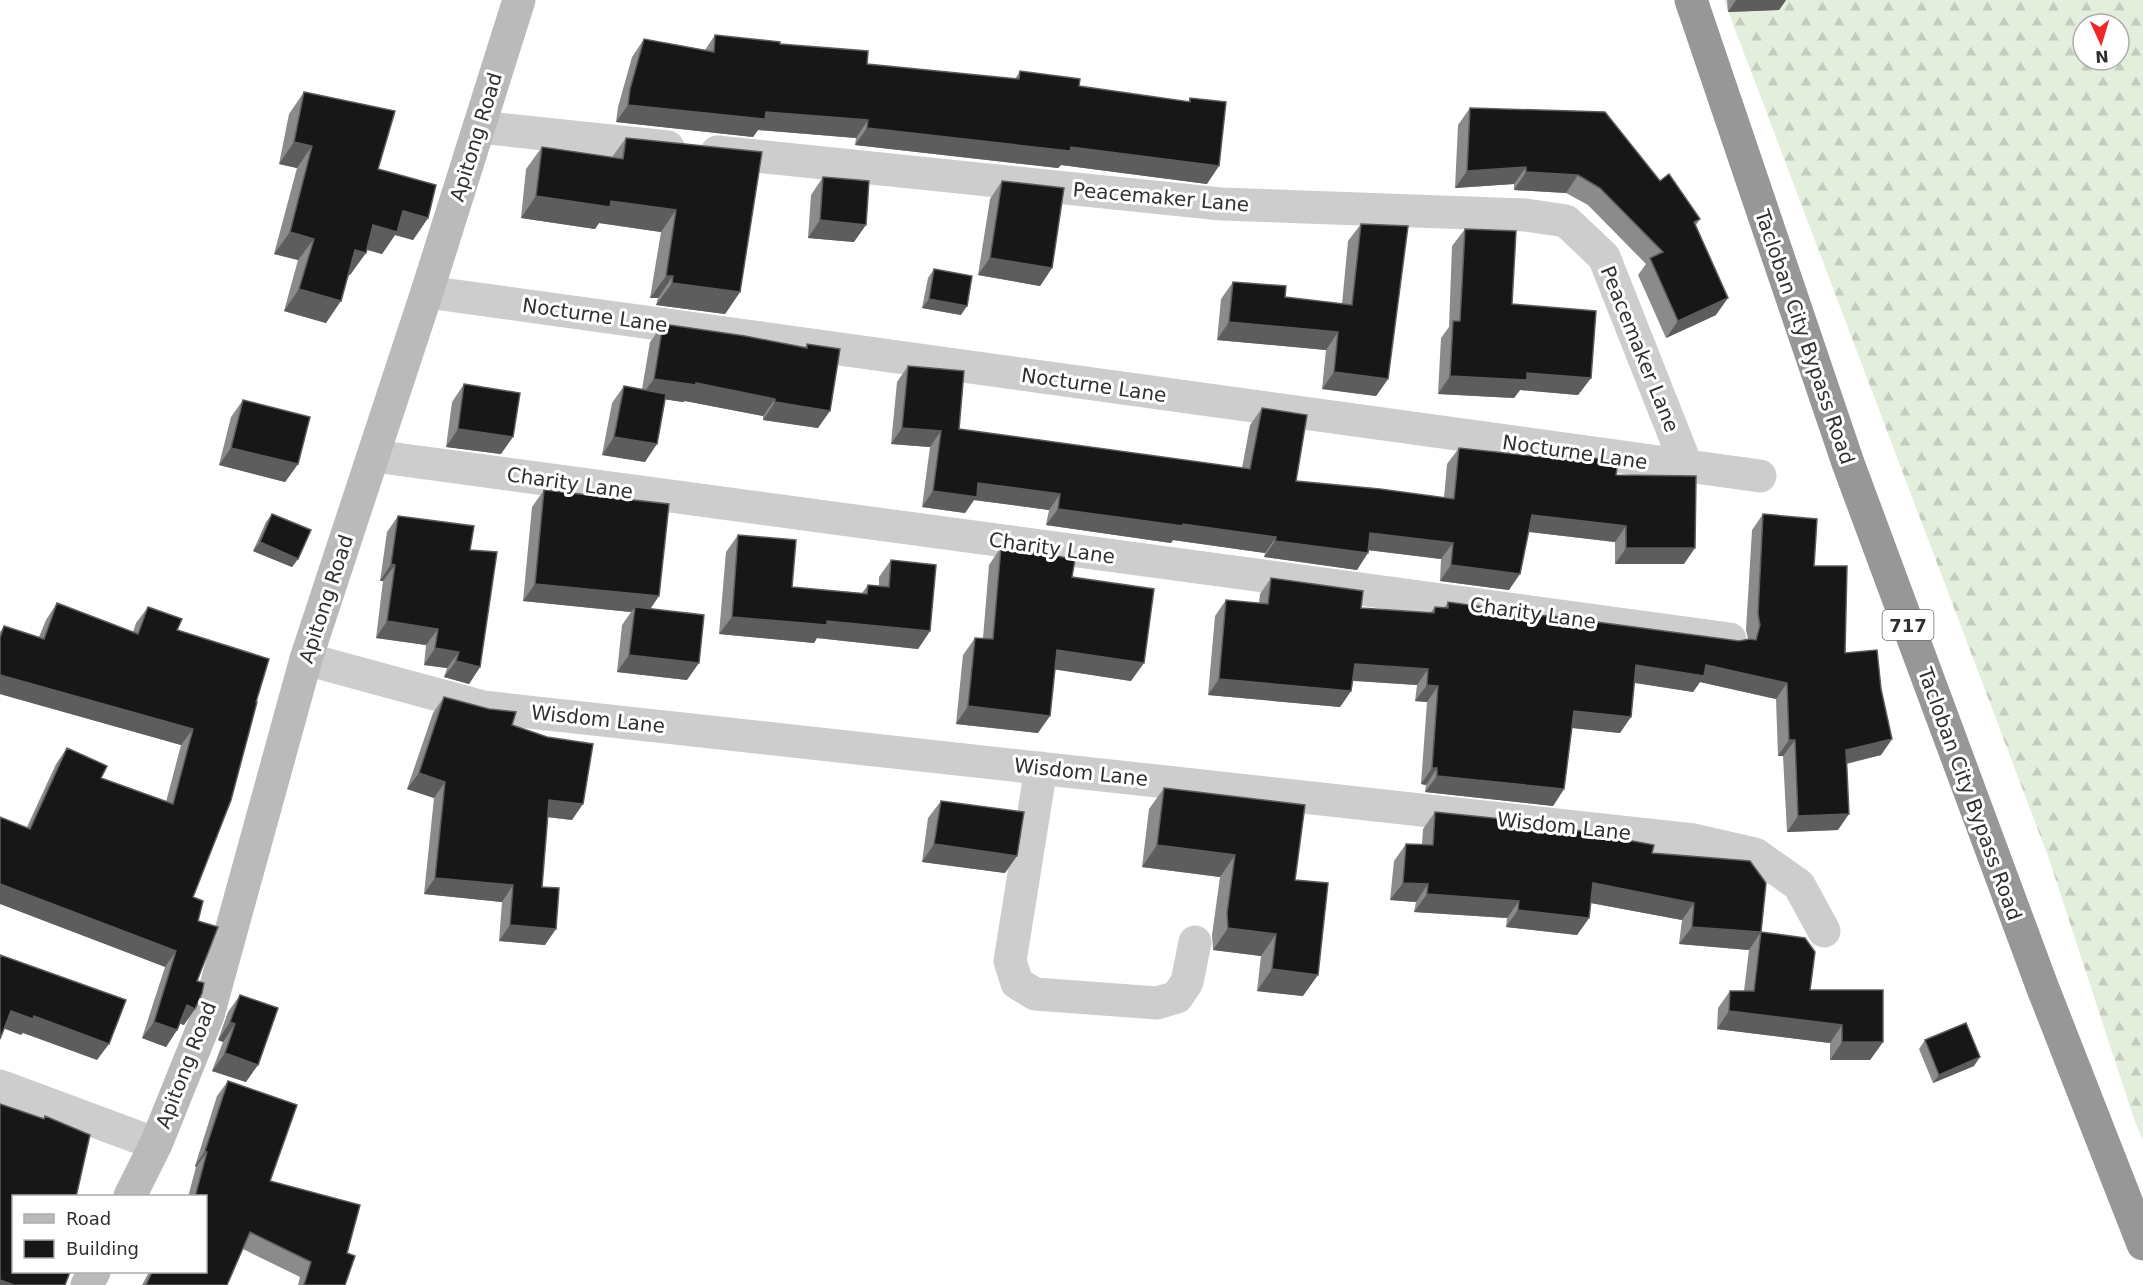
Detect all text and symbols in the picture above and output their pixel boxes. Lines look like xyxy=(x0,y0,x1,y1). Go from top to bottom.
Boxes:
north arrow xyxy=(2071,12,2131,72)
text: N xyxy=(2095,47,2109,66)
street label: Apitong Road xyxy=(445,69,507,205)
street label: Peacemaker Lane xyxy=(1072,177,1250,217)
street label: Tacloban City Bypass Road xyxy=(1750,206,1860,467)
street label: Peacemaker Lane xyxy=(1596,262,1684,436)
street label: Nocturne Lane xyxy=(521,293,669,337)
street label: Nocturne Lane xyxy=(1020,363,1168,407)
street label: Nocturne Lane xyxy=(1501,430,1649,474)
street label: Charity Lane xyxy=(505,462,635,504)
street label: Charity Lane xyxy=(987,527,1117,569)
street label: Apitong Road xyxy=(294,532,358,666)
street label: Charity Lane xyxy=(1468,592,1598,634)
road number: 717 xyxy=(1882,610,1934,640)
street label: Tacloban City Bypass Road xyxy=(1913,663,2027,924)
street label: Wisdom Lane xyxy=(530,700,666,738)
street label: Wisdom Lane xyxy=(1013,753,1149,791)
street label: Wisdom Lane xyxy=(1496,807,1632,845)
street label: Apitong Road xyxy=(151,998,221,1132)
legend xyxy=(12,1195,207,1273)
text: Road xyxy=(66,1208,111,1229)
text: Building xyxy=(66,1238,139,1259)

